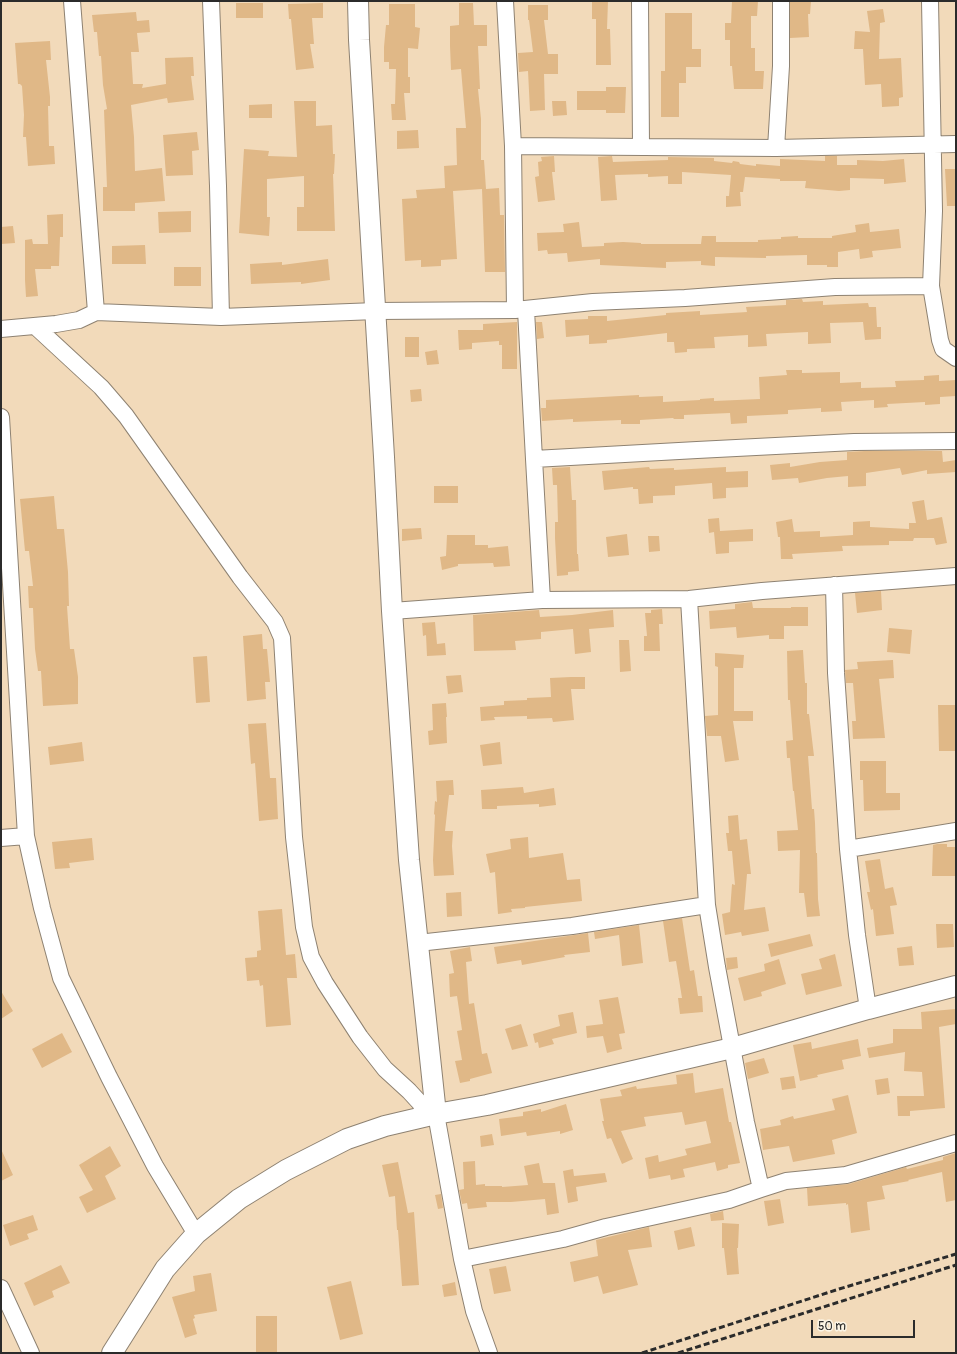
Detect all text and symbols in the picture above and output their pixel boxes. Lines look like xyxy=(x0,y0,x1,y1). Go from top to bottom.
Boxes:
scale bar xyxy=(813,1312,917,1338)
text: 50 m xyxy=(818,1319,846,1334)

